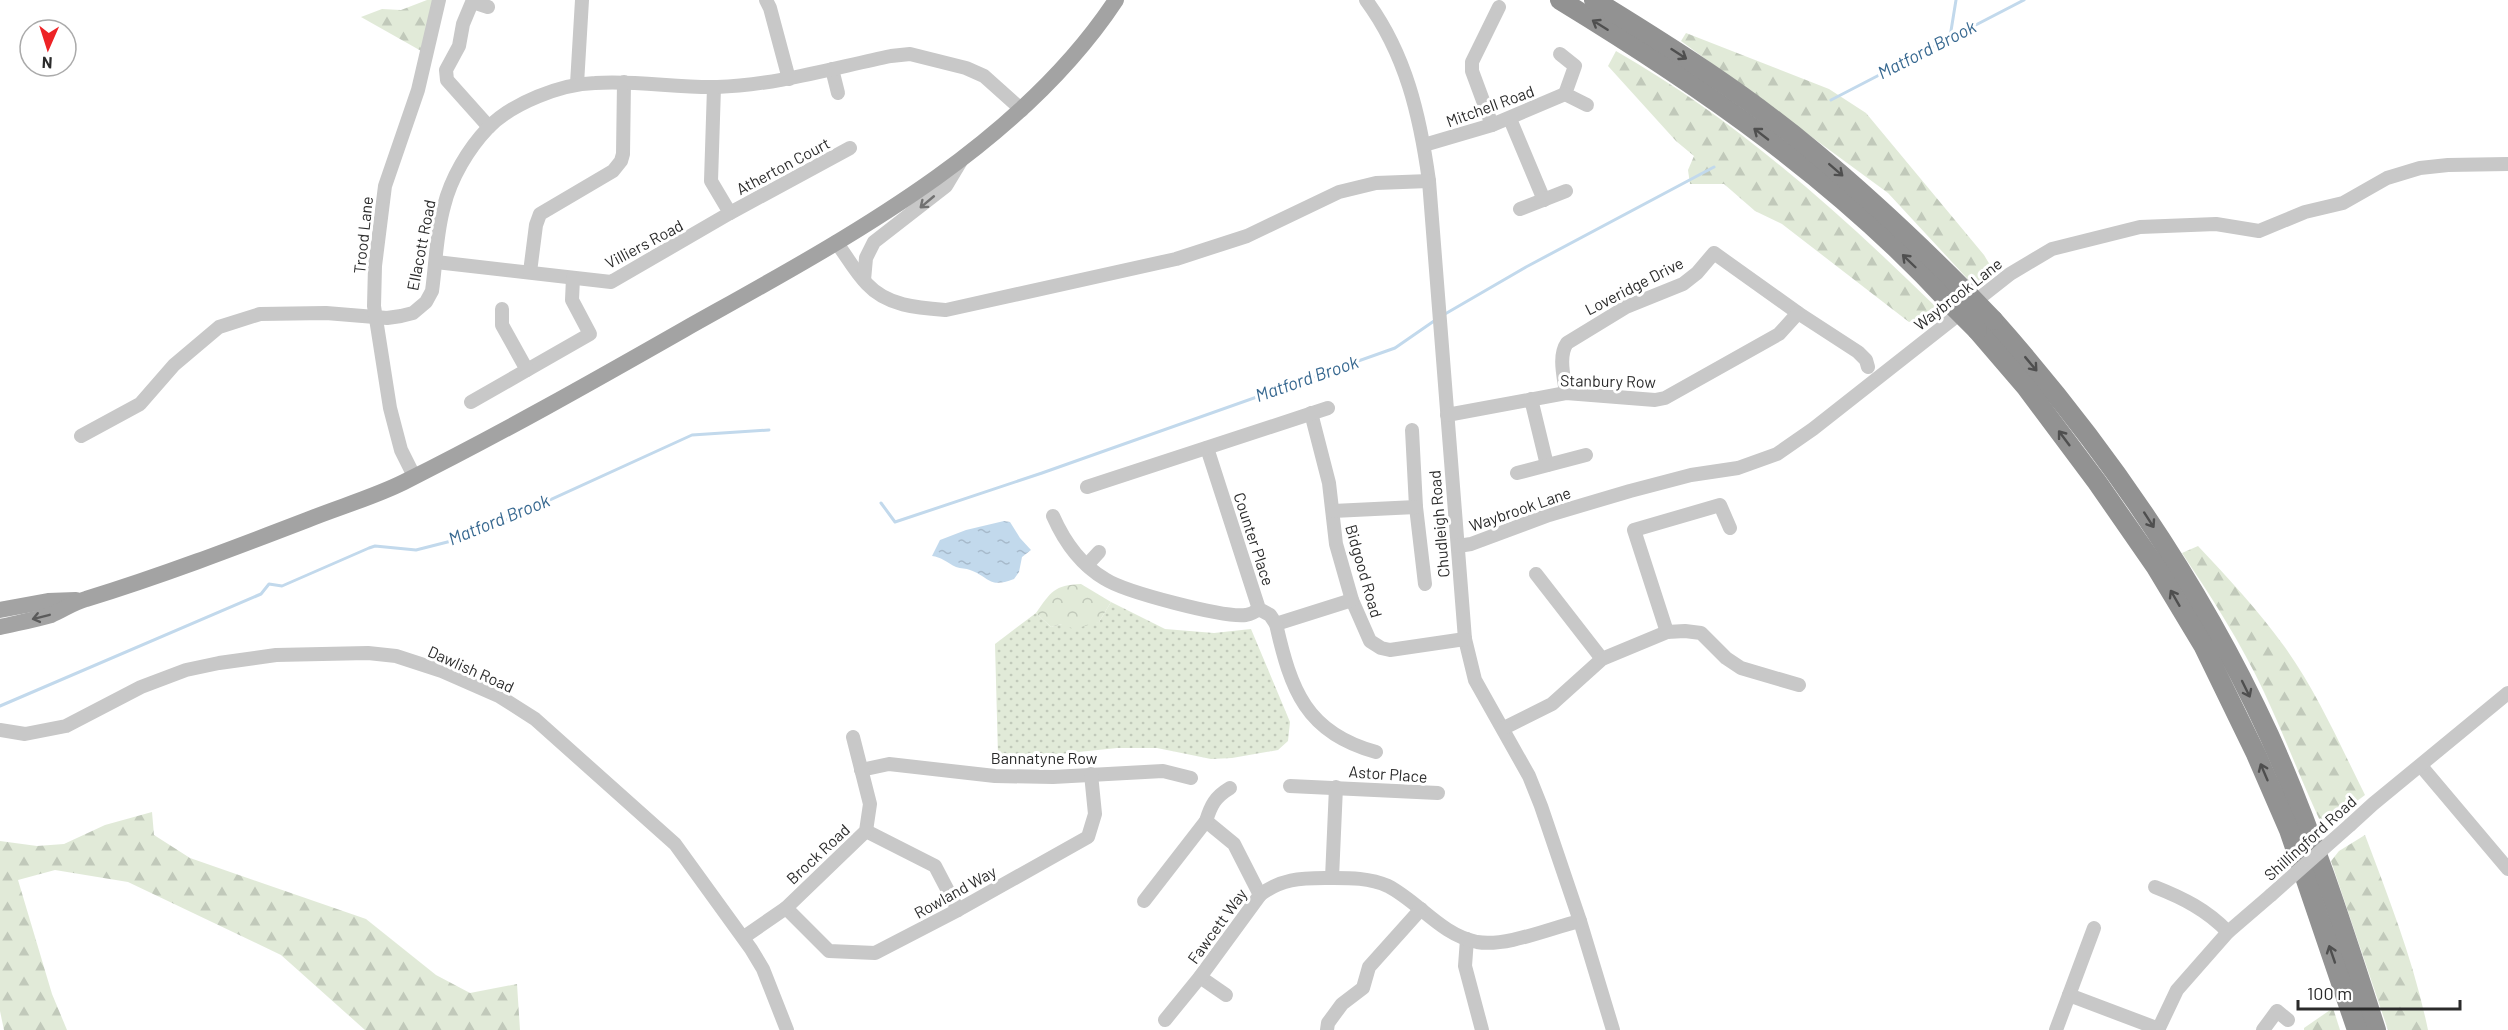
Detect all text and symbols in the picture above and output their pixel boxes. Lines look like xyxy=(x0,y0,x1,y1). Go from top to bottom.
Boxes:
water label: Matford Brook xyxy=(1874,15,1980,83)
north arrow xyxy=(18,18,78,78)
one-way arrow xyxy=(1592,18,1609,30)
one-way arrow xyxy=(1670,48,1687,60)
text: N xyxy=(41,54,53,73)
street label: Mitchell Road xyxy=(1443,81,1536,130)
one-way arrow xyxy=(1754,128,1770,141)
street label: Atherton Court xyxy=(733,133,833,198)
one-way arrow xyxy=(1828,163,1843,177)
street label: Trood Lane xyxy=(349,195,376,275)
one-way arrow xyxy=(919,195,935,208)
street label: Ellacott Road xyxy=(402,198,439,292)
street label: Villiers Road xyxy=(602,215,686,272)
street label: Loveridge Drive xyxy=(1581,253,1686,319)
street label: Waybrook Lane xyxy=(1910,253,2005,334)
one-way arrow xyxy=(1902,254,1917,268)
water label: Matford Brook xyxy=(1252,350,1361,406)
one-way arrow xyxy=(2025,356,2038,372)
street label: Stanbury Row xyxy=(1560,370,1657,391)
one-way arrow xyxy=(2058,431,2070,447)
street label: Chudleigh Road xyxy=(1424,470,1453,579)
street label: Waybrook Lane xyxy=(1467,482,1573,535)
water label: Matford Brook xyxy=(445,489,553,549)
street label: Counter Place xyxy=(1230,490,1278,588)
one-way arrow xyxy=(2142,511,2155,528)
street label: Bidgood Road xyxy=(1342,522,1387,620)
one-way arrow xyxy=(2169,590,2180,608)
one-way arrow xyxy=(32,611,51,623)
street label: Dawlish Road xyxy=(425,641,517,696)
one-way arrow xyxy=(2240,679,2252,697)
street label: Bannatyne Row xyxy=(991,748,1098,767)
street label: Astor Place xyxy=(1348,761,1428,786)
one-way arrow xyxy=(2258,763,2269,782)
street label: Shillingford Road xyxy=(2260,791,2360,884)
street label: Brock Road xyxy=(782,820,853,888)
street label: Rowland Way xyxy=(910,861,1000,922)
street label: Fawcett Way xyxy=(1183,884,1251,967)
one-way arrow xyxy=(2326,946,2337,964)
scale bar xyxy=(2298,973,2460,1011)
text: 100 m xyxy=(2307,982,2352,1004)

